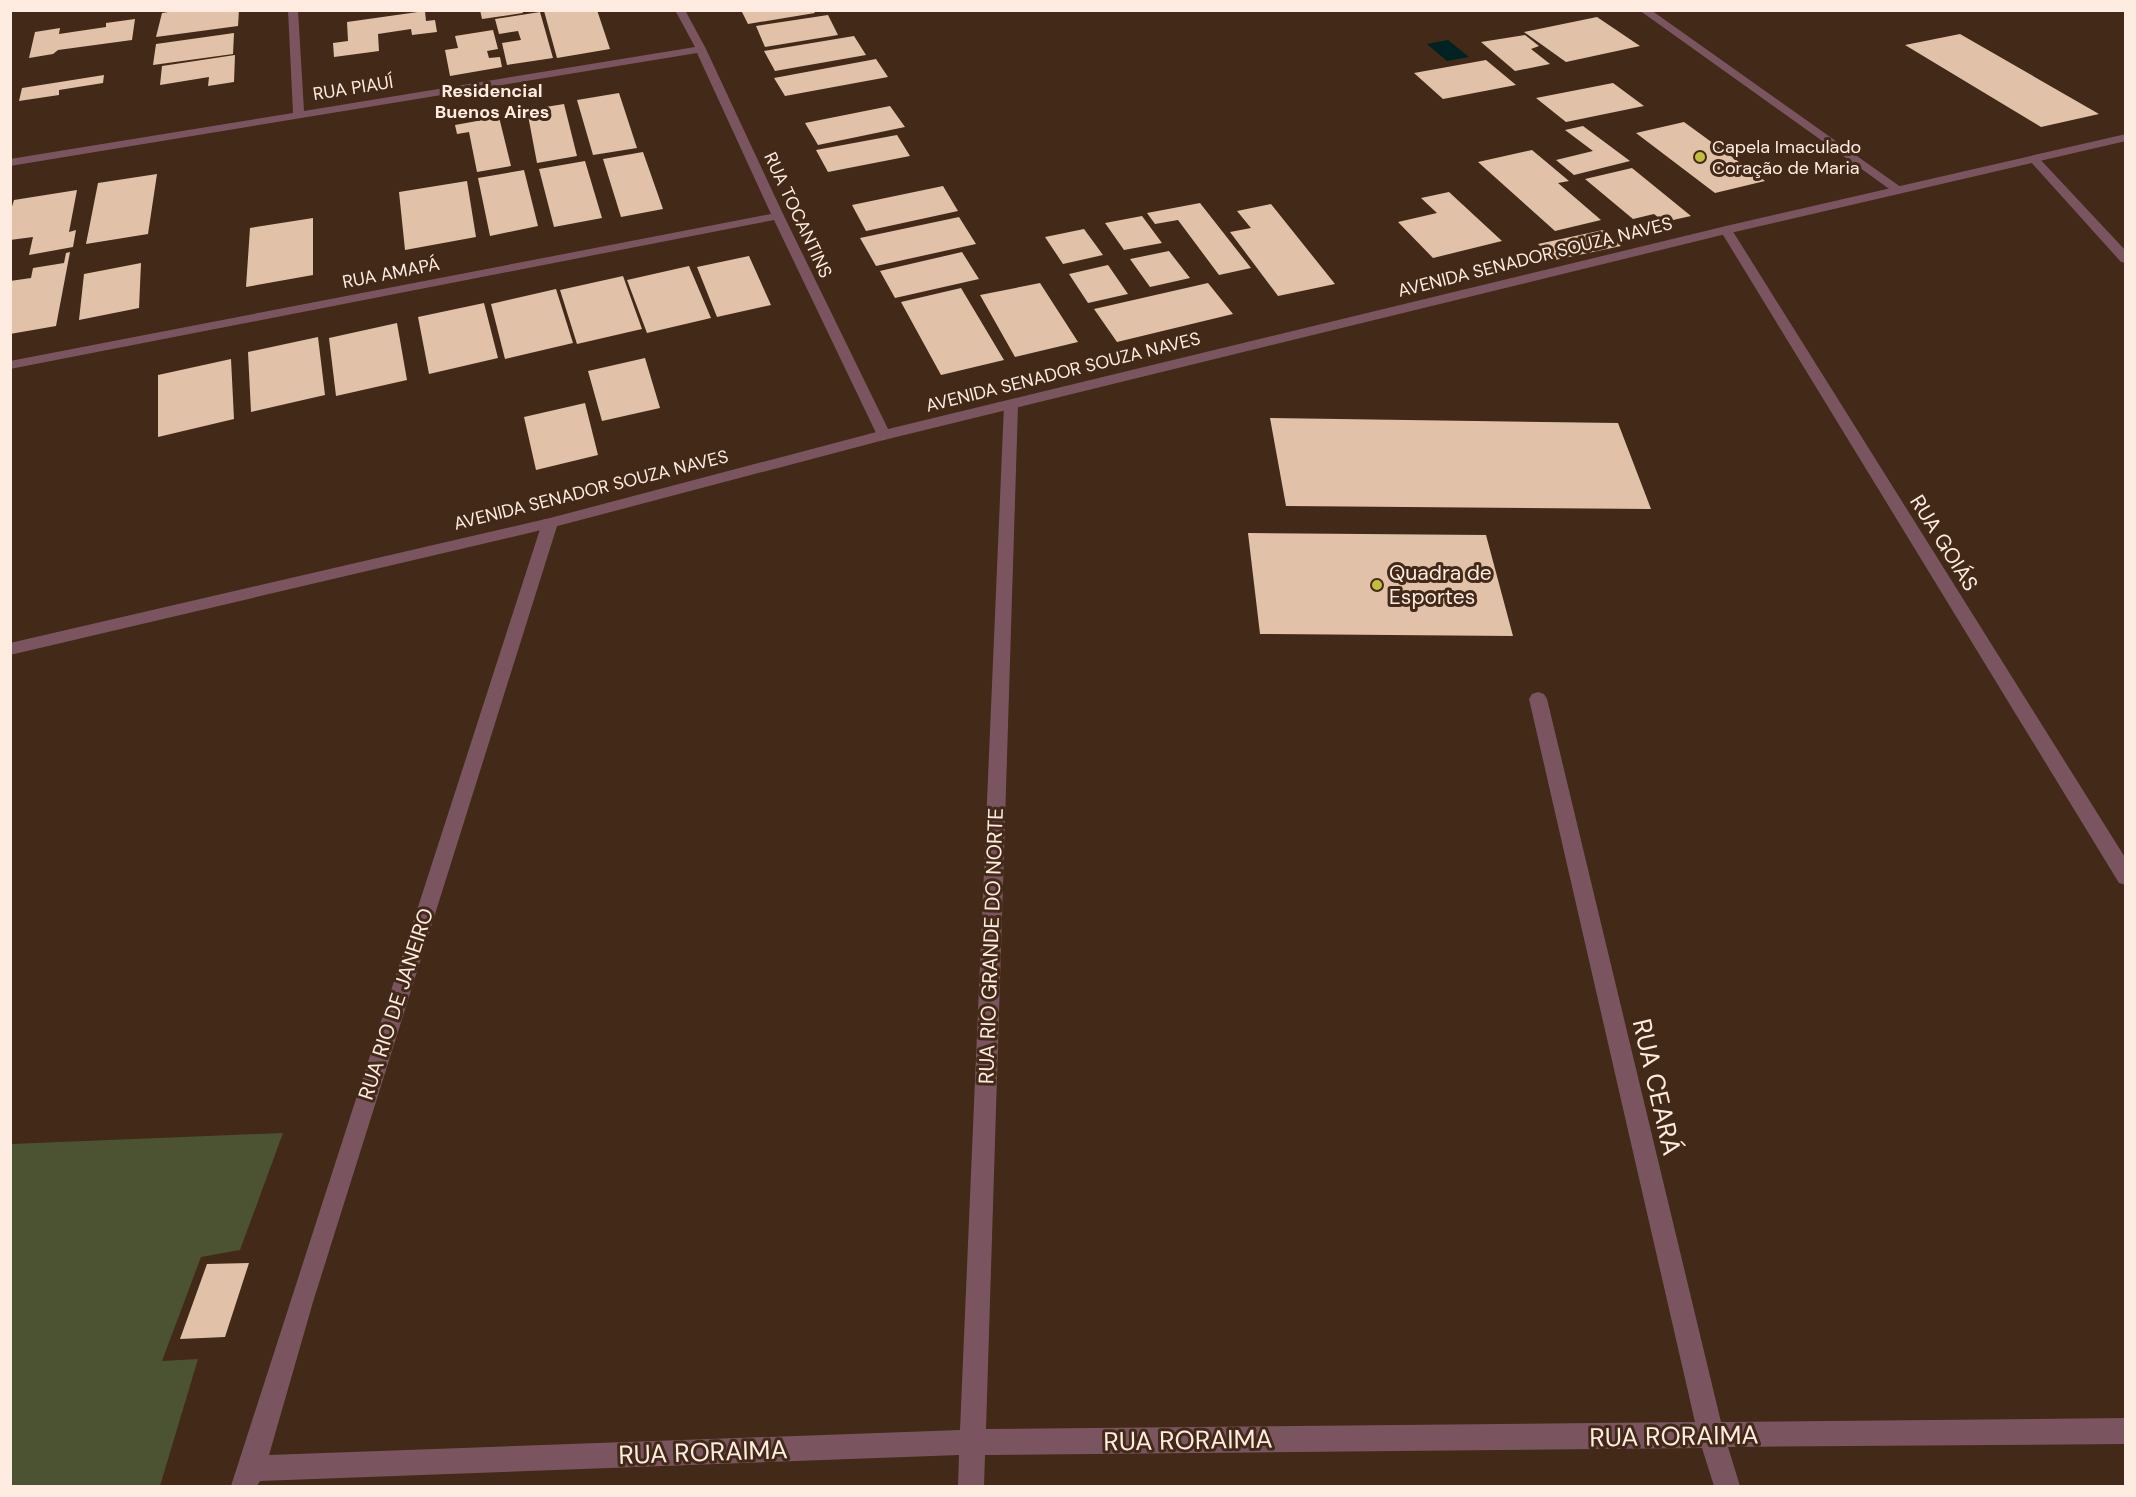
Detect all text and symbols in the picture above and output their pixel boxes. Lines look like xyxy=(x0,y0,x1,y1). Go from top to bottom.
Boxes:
street label: RUA PIAUÍ xyxy=(311,70,396,106)
district label: Residencial Buenos Aires xyxy=(435,79,549,124)
place label: Capela Imaculado Coração de Maria xyxy=(1712,135,1861,180)
street label: RUA TOCANTINS xyxy=(758,148,838,282)
marker: Capela Imaculado Coração de Maria xyxy=(1693,150,1707,164)
street label: AVENIDA SENADOR SOUZA NAVES xyxy=(1395,211,1675,303)
street label: RUA AMAPÁ xyxy=(340,252,442,294)
street label: AVENIDA SENADOR SOUZA NAVES xyxy=(923,326,1203,418)
street label: AVENIDA SENADOR SOUZA NAVES xyxy=(451,444,731,536)
street label: RUA GOIÁS xyxy=(1903,490,1985,596)
place label: Quadra de Esportes xyxy=(1389,559,1492,611)
marker: Quadra de Esportes xyxy=(1370,578,1384,592)
street label: RUA RIO GRANDE DO NORTE xyxy=(972,807,1010,1085)
street label: RUA RIO DE JANEIRO xyxy=(352,905,440,1103)
street label: RUA CEARÁ xyxy=(1625,1015,1689,1159)
street label: RUA RORAIMA xyxy=(1589,1418,1759,1454)
street label: RUA RORAIMA xyxy=(1103,1422,1273,1458)
street label: RUA RORAIMA xyxy=(618,1432,788,1472)

